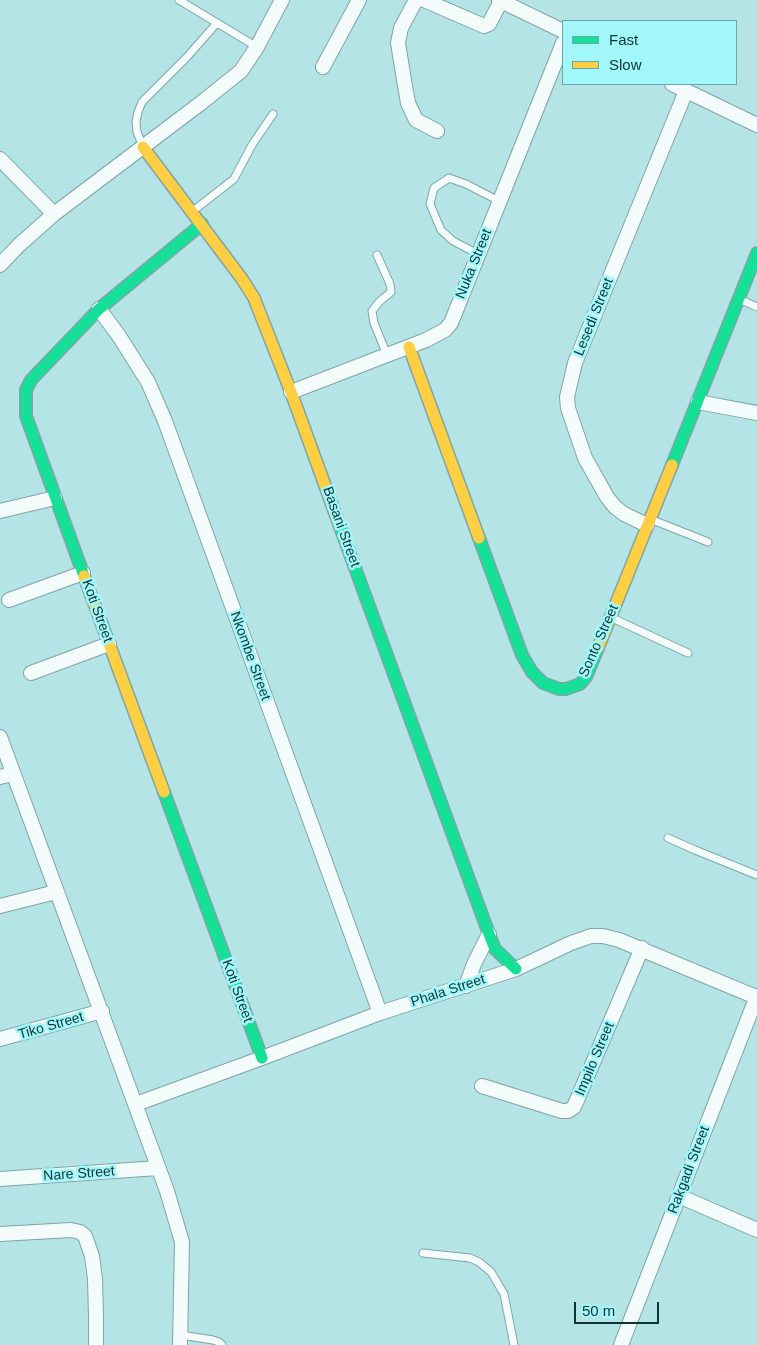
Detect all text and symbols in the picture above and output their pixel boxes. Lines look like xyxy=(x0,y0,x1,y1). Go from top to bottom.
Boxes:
legend xyxy=(562,20,737,85)
text: Fast xyxy=(609,31,638,48)
text: Slow xyxy=(609,56,642,73)
street label: Nuka Street xyxy=(452,227,496,301)
street label: Lesedi Street xyxy=(571,276,617,358)
street label: Basani Street xyxy=(319,485,363,569)
street label: Koti Street xyxy=(78,577,116,645)
street label: Sonto Street xyxy=(575,602,623,680)
street label: Nkombe Street xyxy=(226,609,274,703)
street label: Koti Street xyxy=(218,957,256,1025)
street label: Phala Street xyxy=(409,971,487,1011)
street label: Tiko Street xyxy=(16,1009,86,1043)
street label: Impilo Street xyxy=(572,1020,618,1098)
street label: Rakgadi Street xyxy=(665,1124,713,1216)
street label: Nare Street xyxy=(43,1163,115,1185)
scale bar xyxy=(577,1292,662,1324)
text: 50 m xyxy=(582,1302,615,1319)

